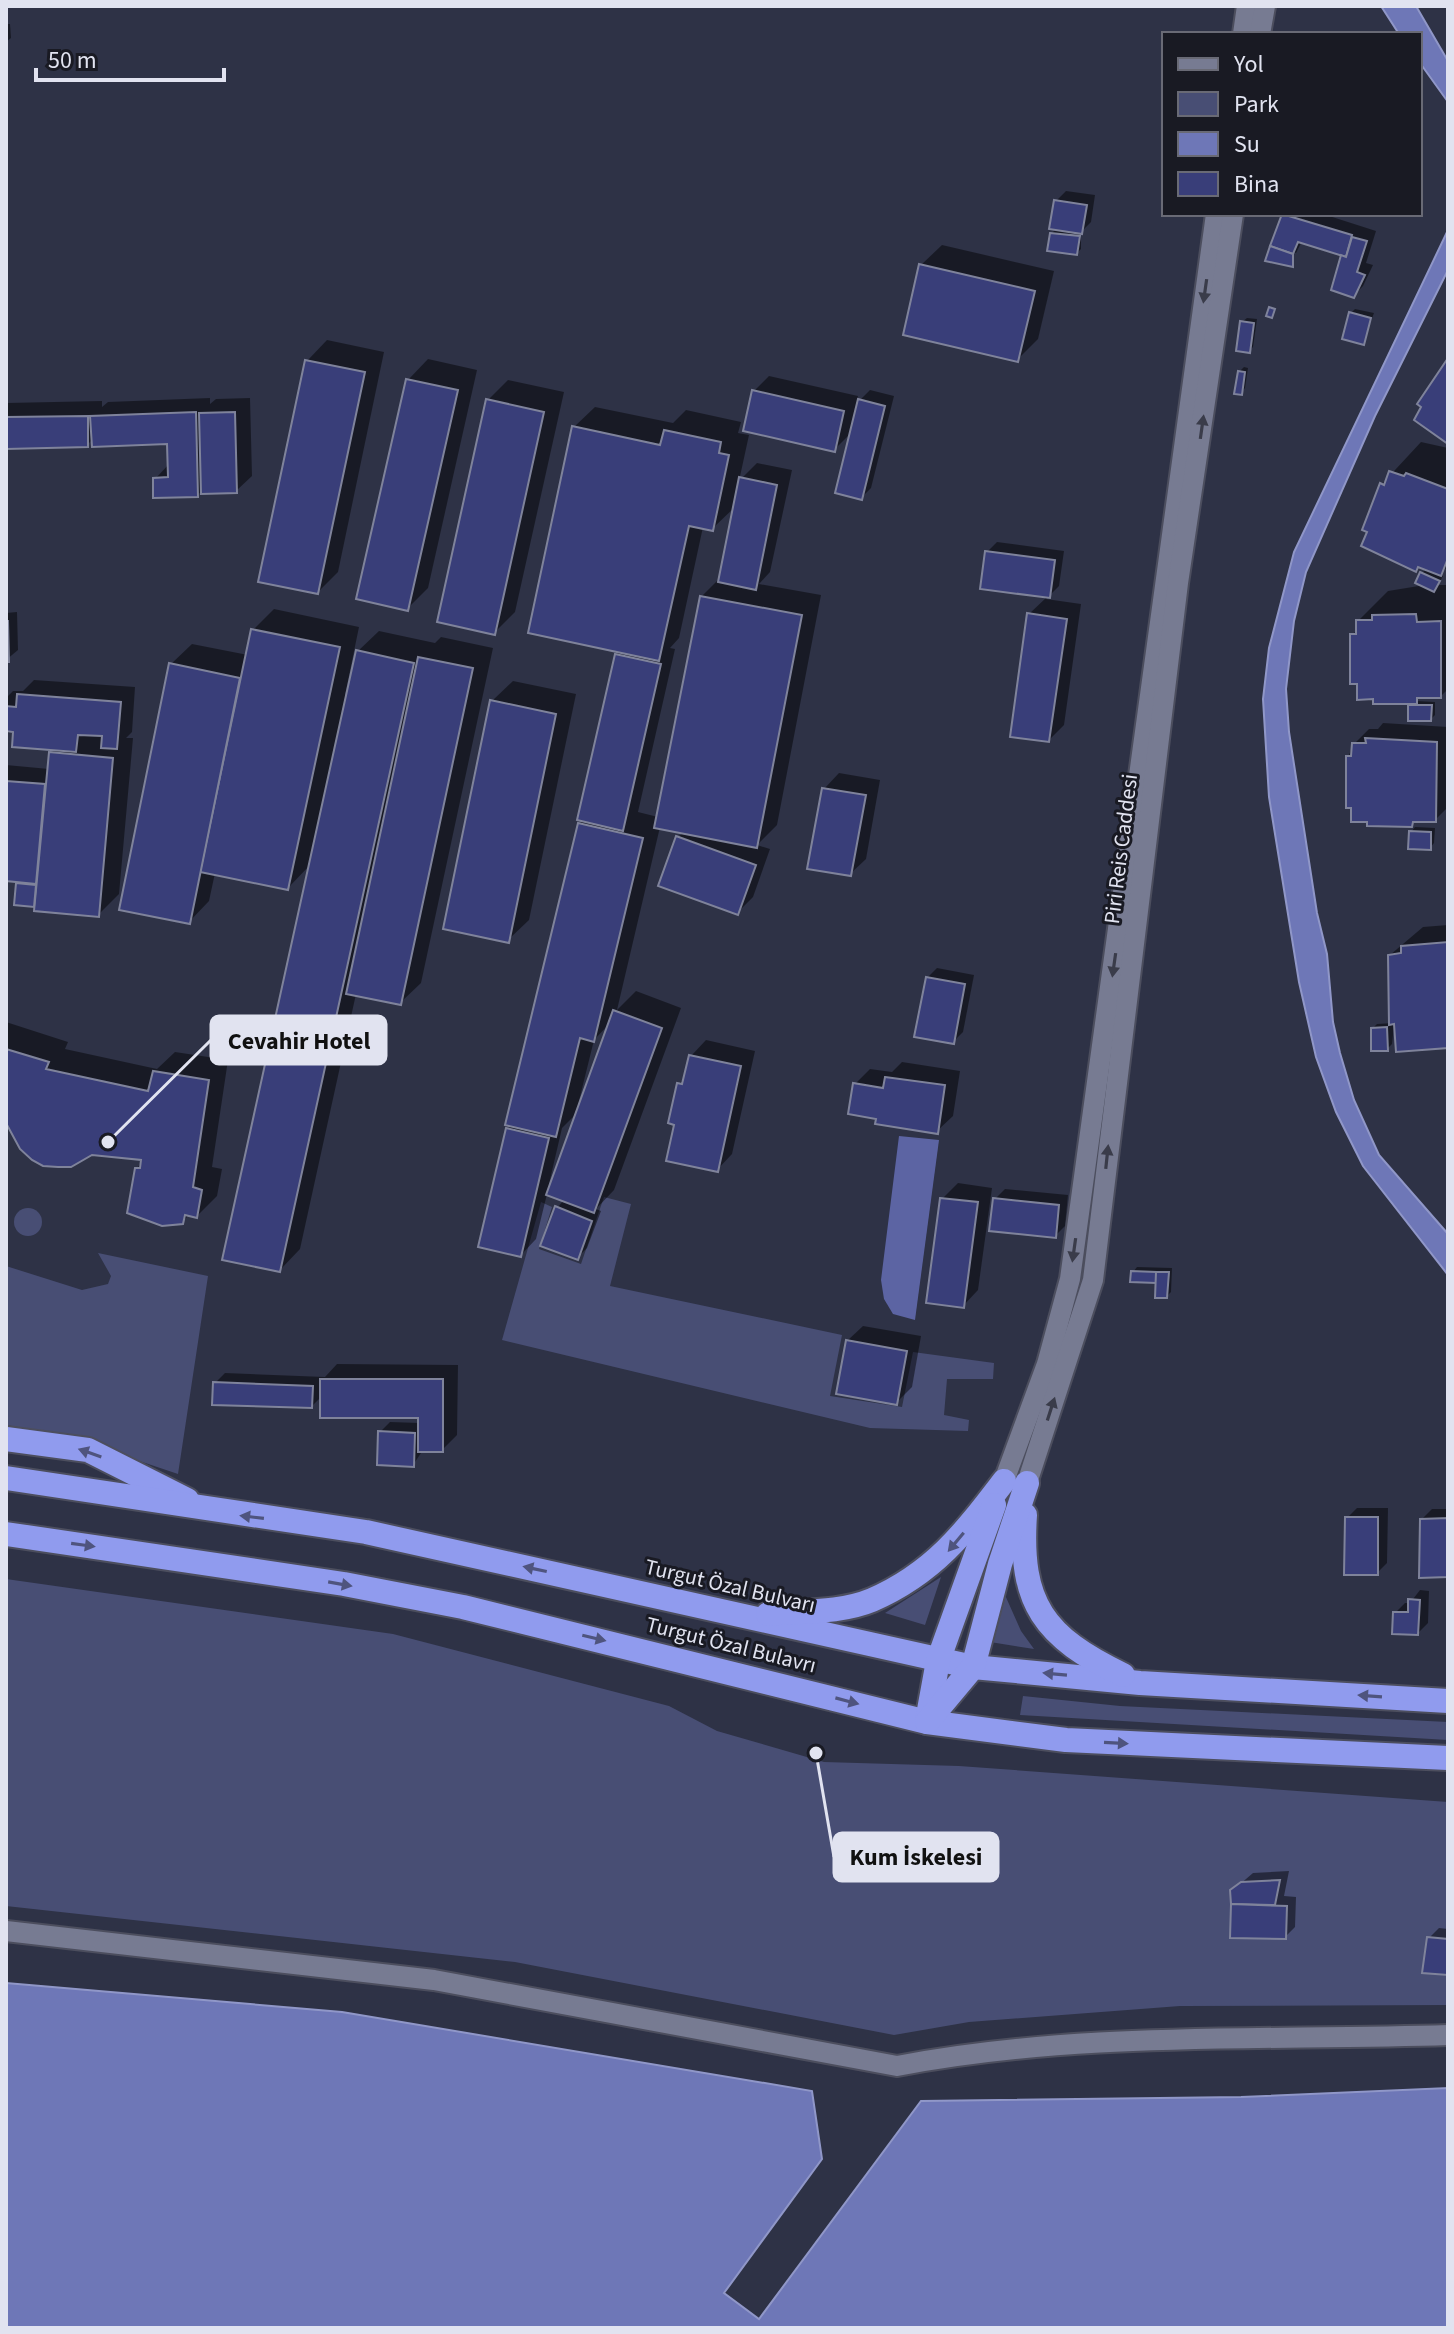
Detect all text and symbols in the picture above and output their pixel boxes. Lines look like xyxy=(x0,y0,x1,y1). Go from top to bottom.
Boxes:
scale bar xyxy=(36,32,224,82)
legend xyxy=(1162,32,1422,216)
text: 50 m xyxy=(48,43,97,78)
text: Yol xyxy=(1233,47,1264,82)
text: Park xyxy=(1234,87,1279,122)
text: Su xyxy=(1234,127,1260,162)
text: Bina xyxy=(1234,167,1279,202)
one-way arrow xyxy=(1198,279,1211,304)
one-way arrow xyxy=(1196,414,1209,439)
street label: Piri Reis Caddesi xyxy=(1096,772,1146,926)
one-way arrow xyxy=(1107,953,1120,978)
callout: Cevahir Hotel xyxy=(211,1016,386,1064)
text: Cevahir Hotel xyxy=(228,1024,370,1059)
one-way arrow xyxy=(1101,1144,1114,1169)
one-way arrow xyxy=(1067,1238,1080,1263)
one-way arrow xyxy=(1045,1397,1058,1421)
one-way arrow xyxy=(78,1447,102,1459)
one-way arrow xyxy=(239,1510,264,1523)
one-way arrow xyxy=(948,1532,965,1552)
one-way arrow xyxy=(71,1539,96,1552)
street label: Turgut Özal Bulvarı xyxy=(642,1551,818,1621)
one-way arrow xyxy=(522,1562,547,1575)
one-way arrow xyxy=(328,1578,353,1591)
street label: Turgut Özal Bulavrı xyxy=(643,1608,819,1682)
one-way arrow xyxy=(582,1632,607,1645)
one-way arrow xyxy=(1042,1668,1067,1681)
one-way arrow xyxy=(1357,1689,1382,1702)
one-way arrow xyxy=(834,1695,859,1707)
one-way arrow xyxy=(1104,1736,1129,1749)
callout: Kum İskelesi xyxy=(834,1833,998,1881)
text: Kum İskelesi xyxy=(850,1840,982,1875)

